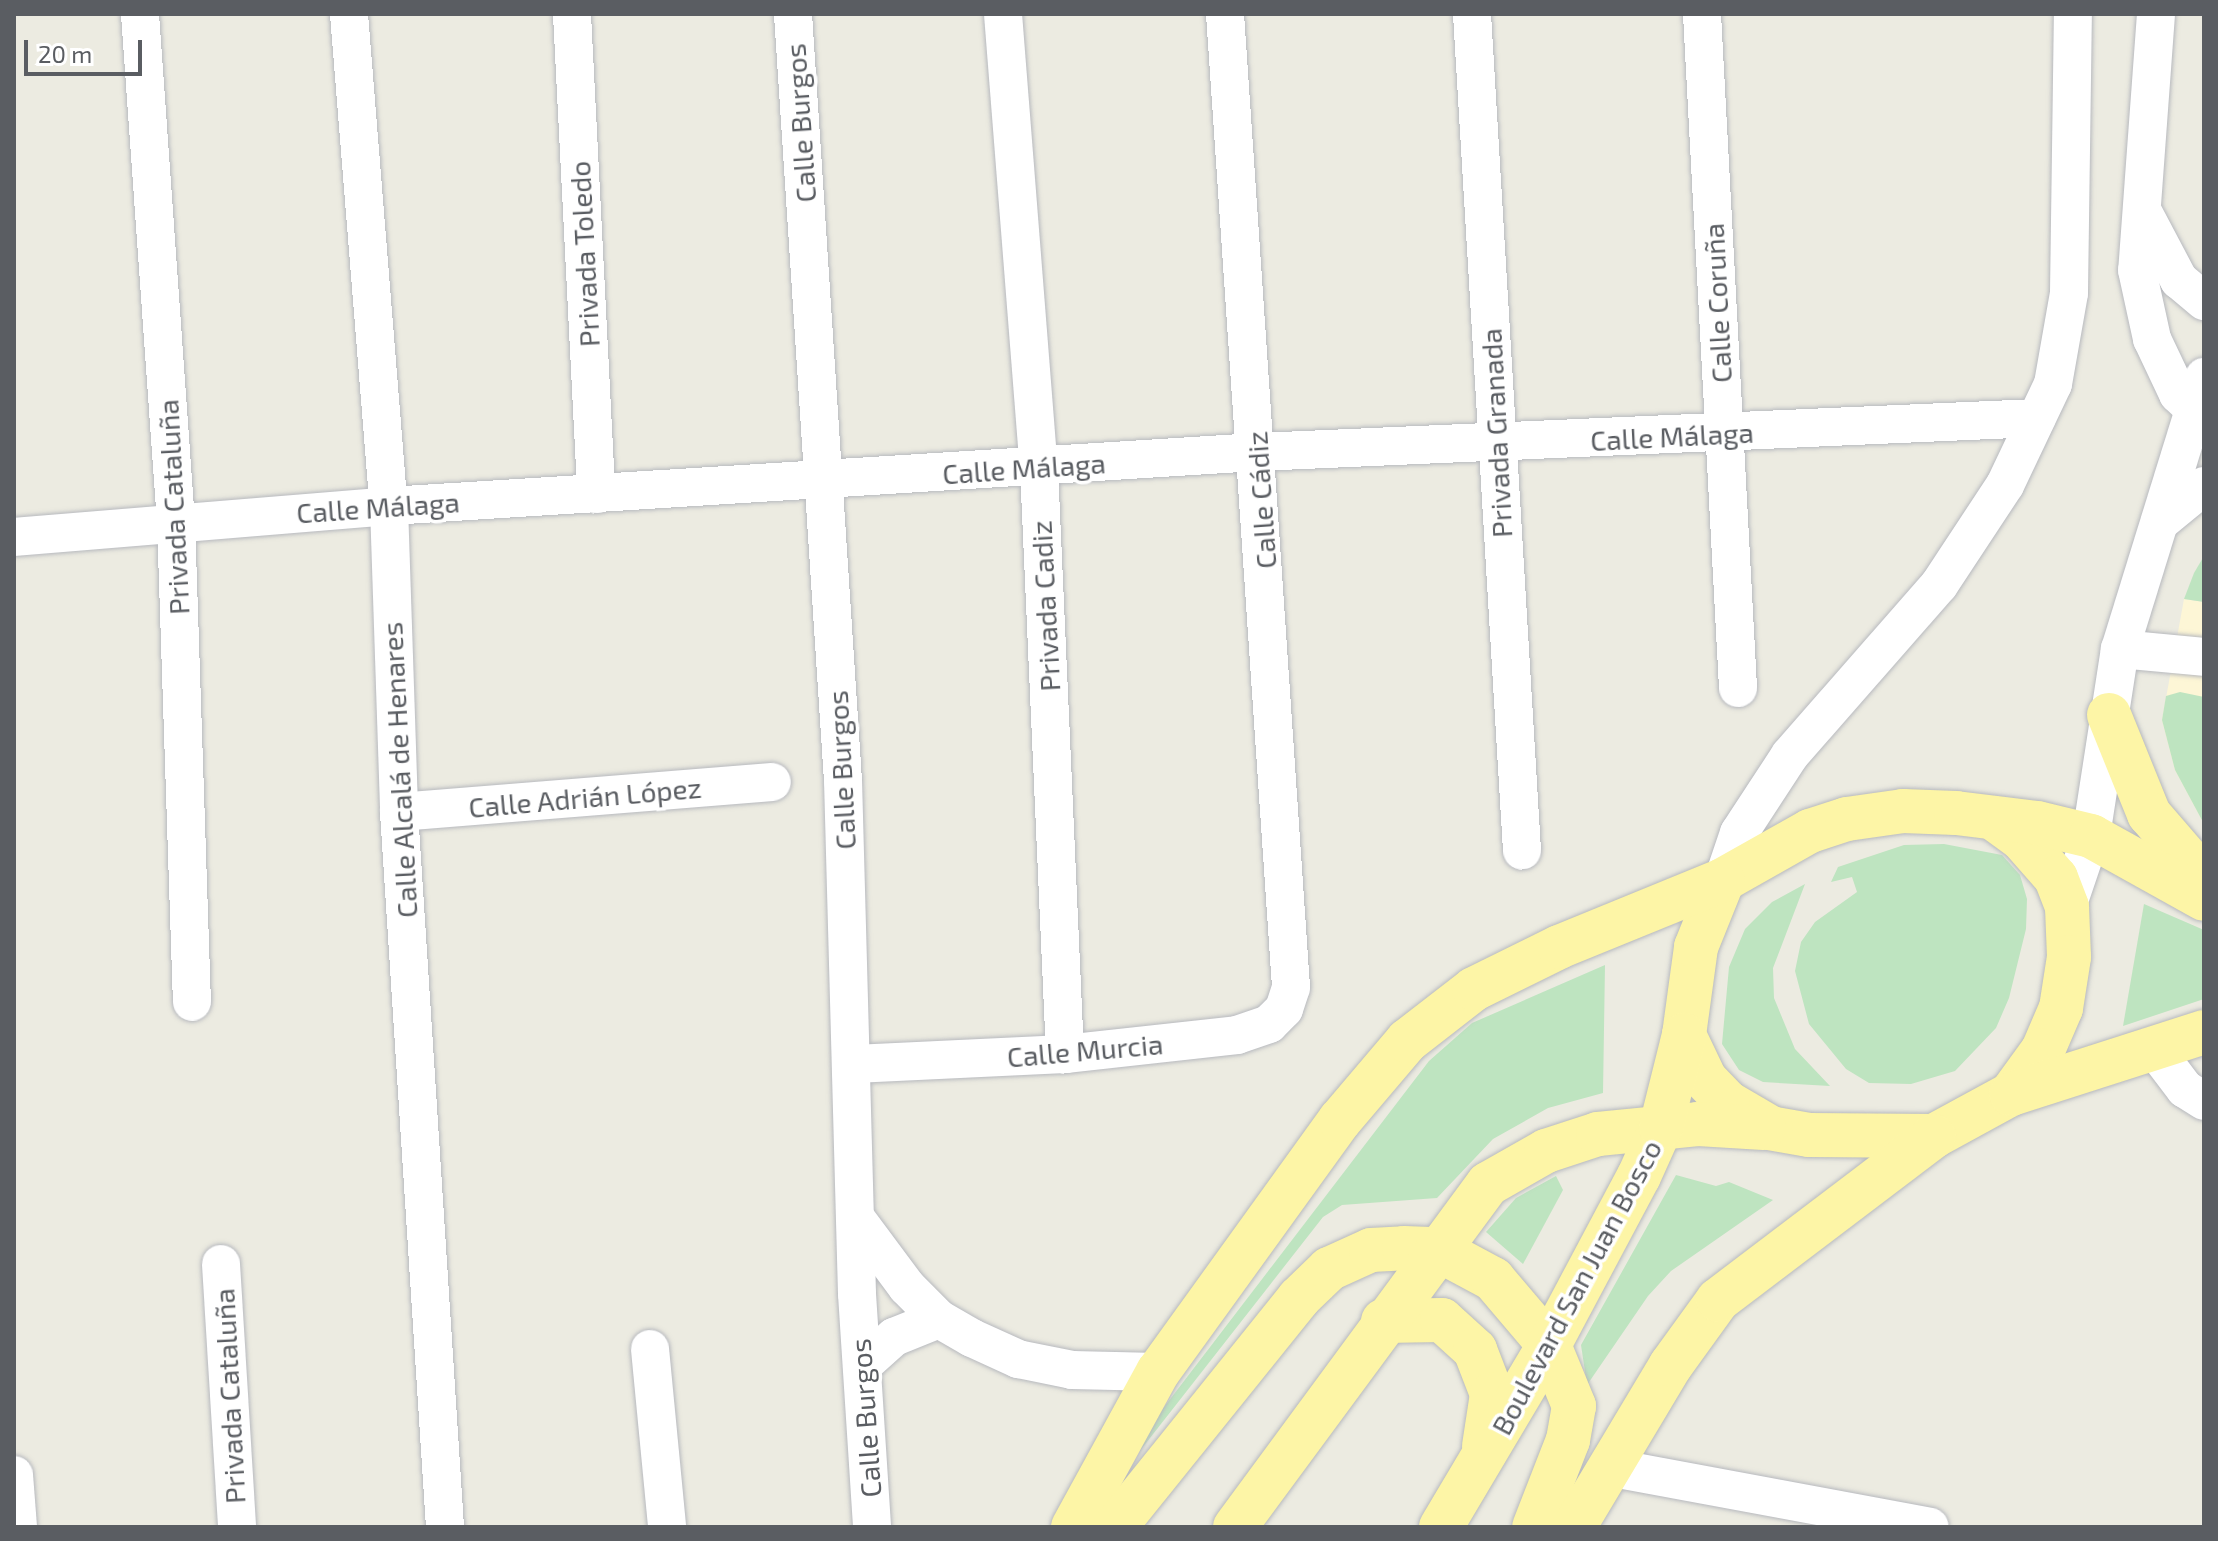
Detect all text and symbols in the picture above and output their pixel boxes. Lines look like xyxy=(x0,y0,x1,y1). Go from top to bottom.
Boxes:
scale bar xyxy=(28,24,146,74)
text: 20 m xyxy=(38,39,92,68)
street label: Calle Burgos xyxy=(778,42,822,204)
street label: Privada Toledo xyxy=(562,160,606,348)
street label: Calle Coruña xyxy=(1696,222,1738,384)
street label: Privada Granada xyxy=(1474,327,1518,539)
street label: Privada Cataluña xyxy=(151,398,195,616)
street label: Calle Málaga xyxy=(1589,415,1755,457)
street label: Calle Cádiz xyxy=(1239,430,1283,570)
street label: Calle Málaga xyxy=(941,446,1107,490)
street label: Calle Málaga xyxy=(295,485,461,529)
street label: Privada Cadiz xyxy=(1024,520,1066,692)
street label: Calle Alcalá de Henares xyxy=(374,621,424,919)
street label: Calle Burgos xyxy=(820,690,862,850)
street label: Calle Adrián López xyxy=(467,770,703,824)
street label: Calle Murcia xyxy=(1006,1026,1164,1074)
street label: Boulevard San Juan Bosco xyxy=(1484,1134,1668,1440)
street label: Privada Cataluña xyxy=(207,1287,251,1505)
street label: Calle Burgos xyxy=(843,1337,887,1499)

